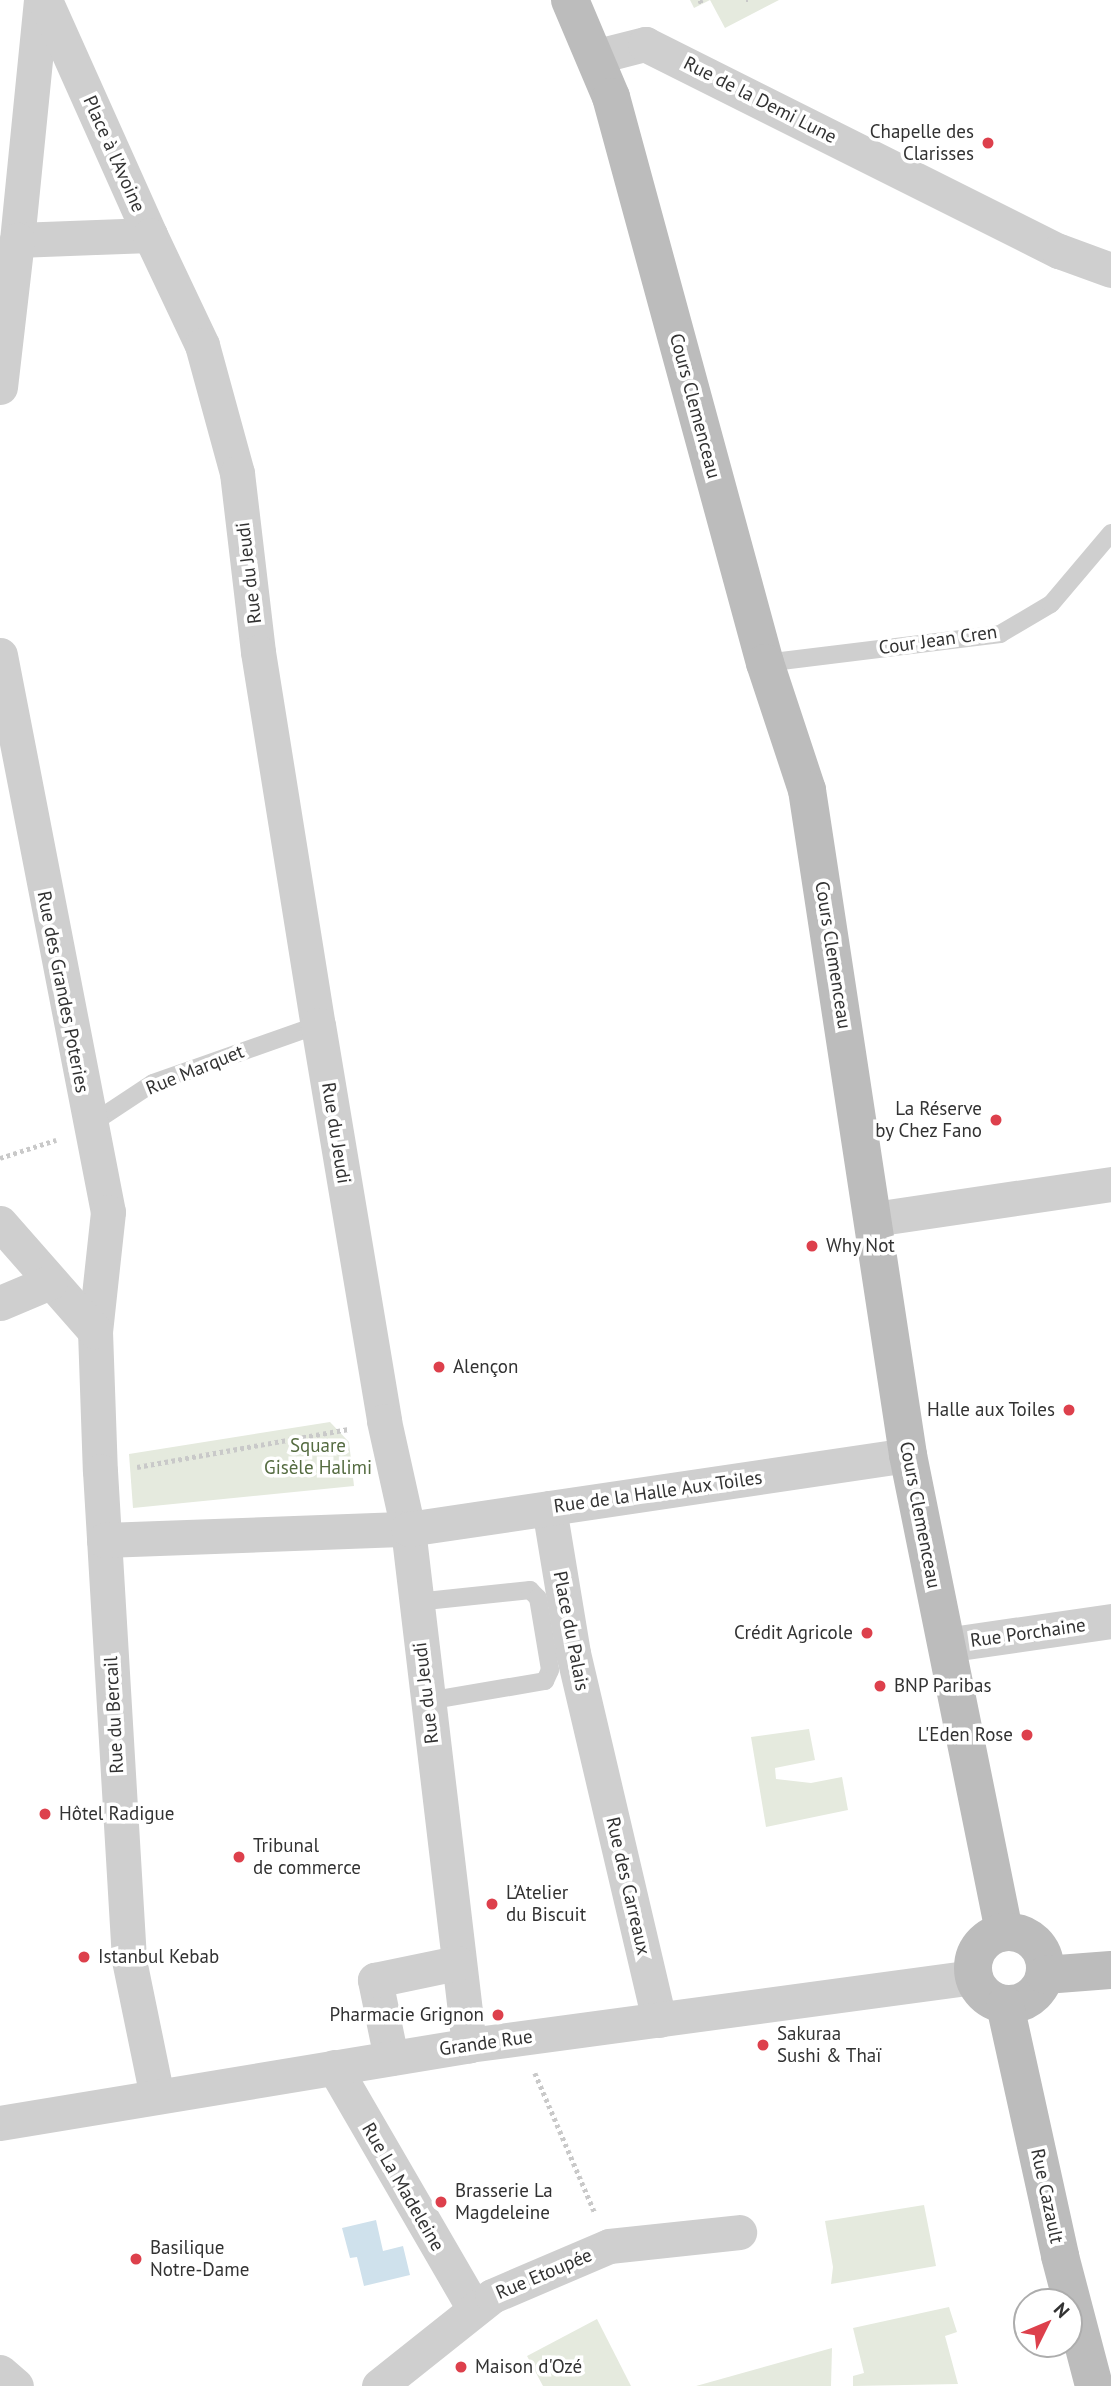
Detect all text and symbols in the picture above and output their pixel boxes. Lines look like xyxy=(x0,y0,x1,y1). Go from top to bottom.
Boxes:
street label: Rue de la Demi Lune xyxy=(680,52,840,148)
street label: Place à l'Avoine xyxy=(78,92,150,216)
place label: Chapelle des Clarisses xyxy=(870,121,974,165)
marker: Chapelle des Clarisses xyxy=(980,135,996,151)
street label: Cours Clemenceau xyxy=(665,331,725,481)
street label: Rue du Jeudi xyxy=(231,521,267,625)
street label: Cour Jean Cren xyxy=(877,620,999,660)
street label: Cours Clemenceau xyxy=(810,880,856,1030)
street label: Rue des Grandes Poteries xyxy=(32,889,94,1095)
street label: Rue Marquet xyxy=(143,1040,247,1100)
street label: Rue du Jeudi xyxy=(317,1081,355,1185)
place label: La Réserve by Chez Fano xyxy=(874,1098,982,1142)
marker: La Réserve by Chez Fano xyxy=(988,1112,1004,1128)
place label: Why Not xyxy=(826,1235,895,1257)
marker: Why Not xyxy=(804,1238,820,1254)
place label: Alençon xyxy=(453,1356,518,1378)
marker: Alençon xyxy=(431,1359,447,1375)
place label: Halle aux Toiles xyxy=(926,1399,1055,1421)
marker: Halle aux Toiles xyxy=(1061,1402,1077,1418)
park label: Square Gisèle Halimi xyxy=(264,1435,372,1479)
street label: Cours Clemenceau xyxy=(895,1440,945,1590)
street label: Rue de la Halle Aux Toiles xyxy=(552,1466,764,1518)
street label: Place du Palais xyxy=(548,1569,594,1693)
street label: Rue Porchaine xyxy=(969,1614,1087,1652)
place label: Crédit Agricole xyxy=(733,1622,853,1644)
marker: Crédit Agricole xyxy=(859,1625,875,1641)
street label: Rue du Jeudi xyxy=(408,1641,444,1745)
street label: Rue du Bercail xyxy=(100,1656,128,1774)
place label: BNP Paribas xyxy=(894,1675,992,1697)
marker: BNP Paribas xyxy=(872,1678,888,1694)
place label: L'Eden Rose xyxy=(918,1724,1013,1746)
marker: L'Eden Rose xyxy=(1019,1727,1035,1743)
place label: Hôtel Radigue xyxy=(59,1803,174,1825)
marker: Hôtel Radigue xyxy=(37,1806,53,1822)
street label: Rue des Carreaux xyxy=(601,1815,655,1957)
place label: Tribunal de commerce xyxy=(253,1835,361,1879)
marker: Tribunal de commerce xyxy=(231,1849,247,1865)
place label: L’Atelier du Biscuit xyxy=(506,1882,586,1926)
marker: L’Atelier du Biscuit xyxy=(484,1896,500,1912)
place label: Istanbul Kebab xyxy=(98,1946,219,1968)
marker: Istanbul Kebab xyxy=(76,1949,92,1965)
place label: Pharmacie Grignon xyxy=(330,2004,484,2026)
marker: Pharmacie Grignon xyxy=(490,2007,506,2023)
place label: Sakuraa Sushi & Thaï xyxy=(777,2023,882,2067)
street label: Grande Rue xyxy=(438,2025,534,2061)
marker: Sakuraa Sushi & Thaï xyxy=(755,2037,771,2053)
street label: Rue La Madeleine xyxy=(357,2119,449,2255)
street label: Rue Cazault xyxy=(1026,2147,1068,2245)
place label: Brasserie La Magdeleine xyxy=(455,2180,553,2224)
marker: Brasserie La Magdeleine xyxy=(433,2194,449,2210)
place label: Basilique Notre-Dame xyxy=(150,2237,249,2281)
street label: Rue Etoupée xyxy=(492,2244,596,2304)
marker: Basilique Notre-Dame xyxy=(128,2251,144,2267)
north arrow xyxy=(1013,2288,1083,2358)
text: N xyxy=(1049,2297,1075,2323)
place label: Maison d'Ozé xyxy=(475,2356,582,2378)
marker: Maison d'Ozé xyxy=(453,2359,469,2375)

